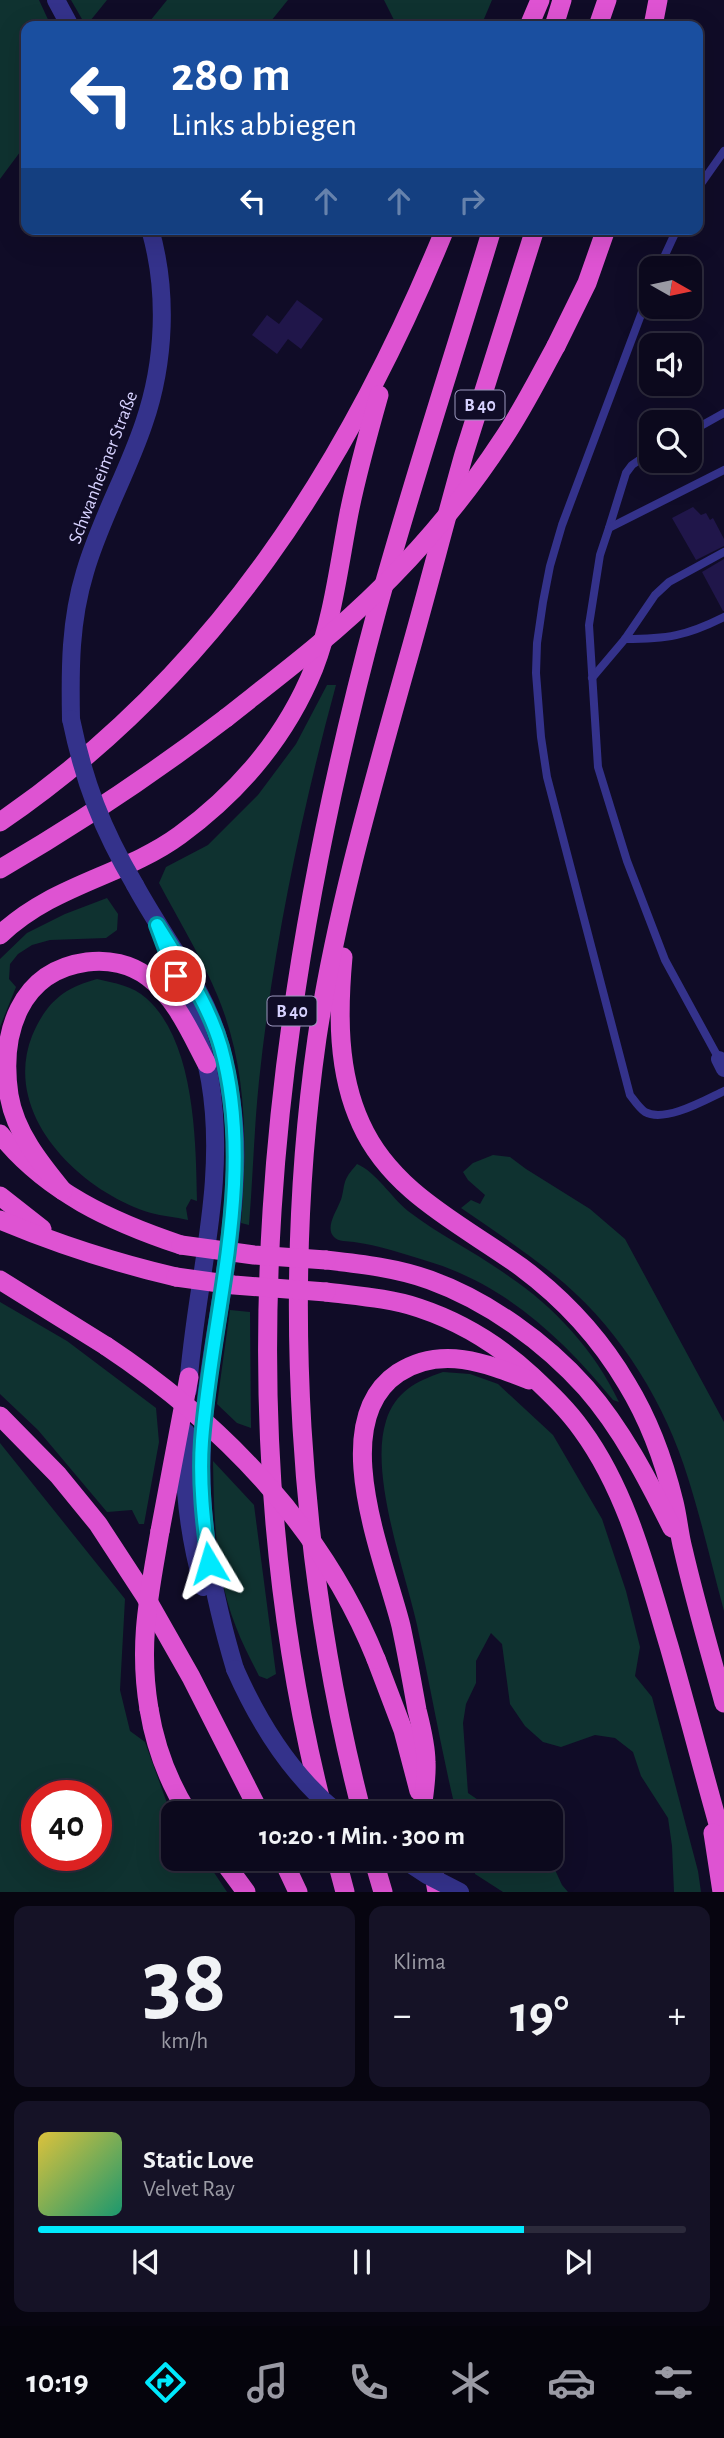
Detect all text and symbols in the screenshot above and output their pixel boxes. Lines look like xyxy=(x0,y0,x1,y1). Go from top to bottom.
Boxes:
icon: left xyxy=(56,49,147,140)
text: 280 m xyxy=(171,51,291,100)
text: Links abbiegen xyxy=(171,109,357,141)
icon: left xyxy=(234,182,272,220)
icon: ahead xyxy=(307,182,345,220)
icon: ahead xyxy=(380,182,418,220)
icon: right xyxy=(453,182,491,220)
north arrow xyxy=(639,256,702,318)
map controls xyxy=(639,256,702,473)
button: sound xyxy=(639,333,702,396)
street label: Schwanheimer Straße xyxy=(66,389,141,546)
road number: B 40 xyxy=(456,390,504,419)
button: search xyxy=(639,410,702,473)
pin xyxy=(146,946,206,1006)
icon: arrive xyxy=(157,957,195,995)
road number: B 40 xyxy=(268,996,316,1026)
position arrow xyxy=(172,1526,246,1600)
speed limit sign: 40 xyxy=(21,1780,112,1871)
text: 10:20 · 1 Min. · 300 m xyxy=(259,1823,465,1849)
text: 38 xyxy=(142,1937,227,2028)
text: Klima xyxy=(393,1951,446,1974)
text: 19° xyxy=(510,1989,569,2041)
text: − xyxy=(393,1997,411,2035)
text: + xyxy=(668,1997,686,2035)
text: km/h xyxy=(161,2030,208,2053)
text: Static Love xyxy=(143,2147,254,2173)
text: Velvet Ray xyxy=(143,2178,235,2201)
icon: previous xyxy=(127,2243,165,2281)
icon: pause xyxy=(343,2243,381,2281)
icon: next xyxy=(559,2243,597,2281)
icon: directions xyxy=(141,2358,190,2407)
icon: music xyxy=(243,2358,292,2407)
icon: phone xyxy=(344,2358,393,2407)
icon: climate xyxy=(446,2358,495,2407)
icon: car xyxy=(547,2358,596,2407)
icon: filters xyxy=(649,2358,698,2407)
text: 10:19 xyxy=(26,2366,89,2398)

